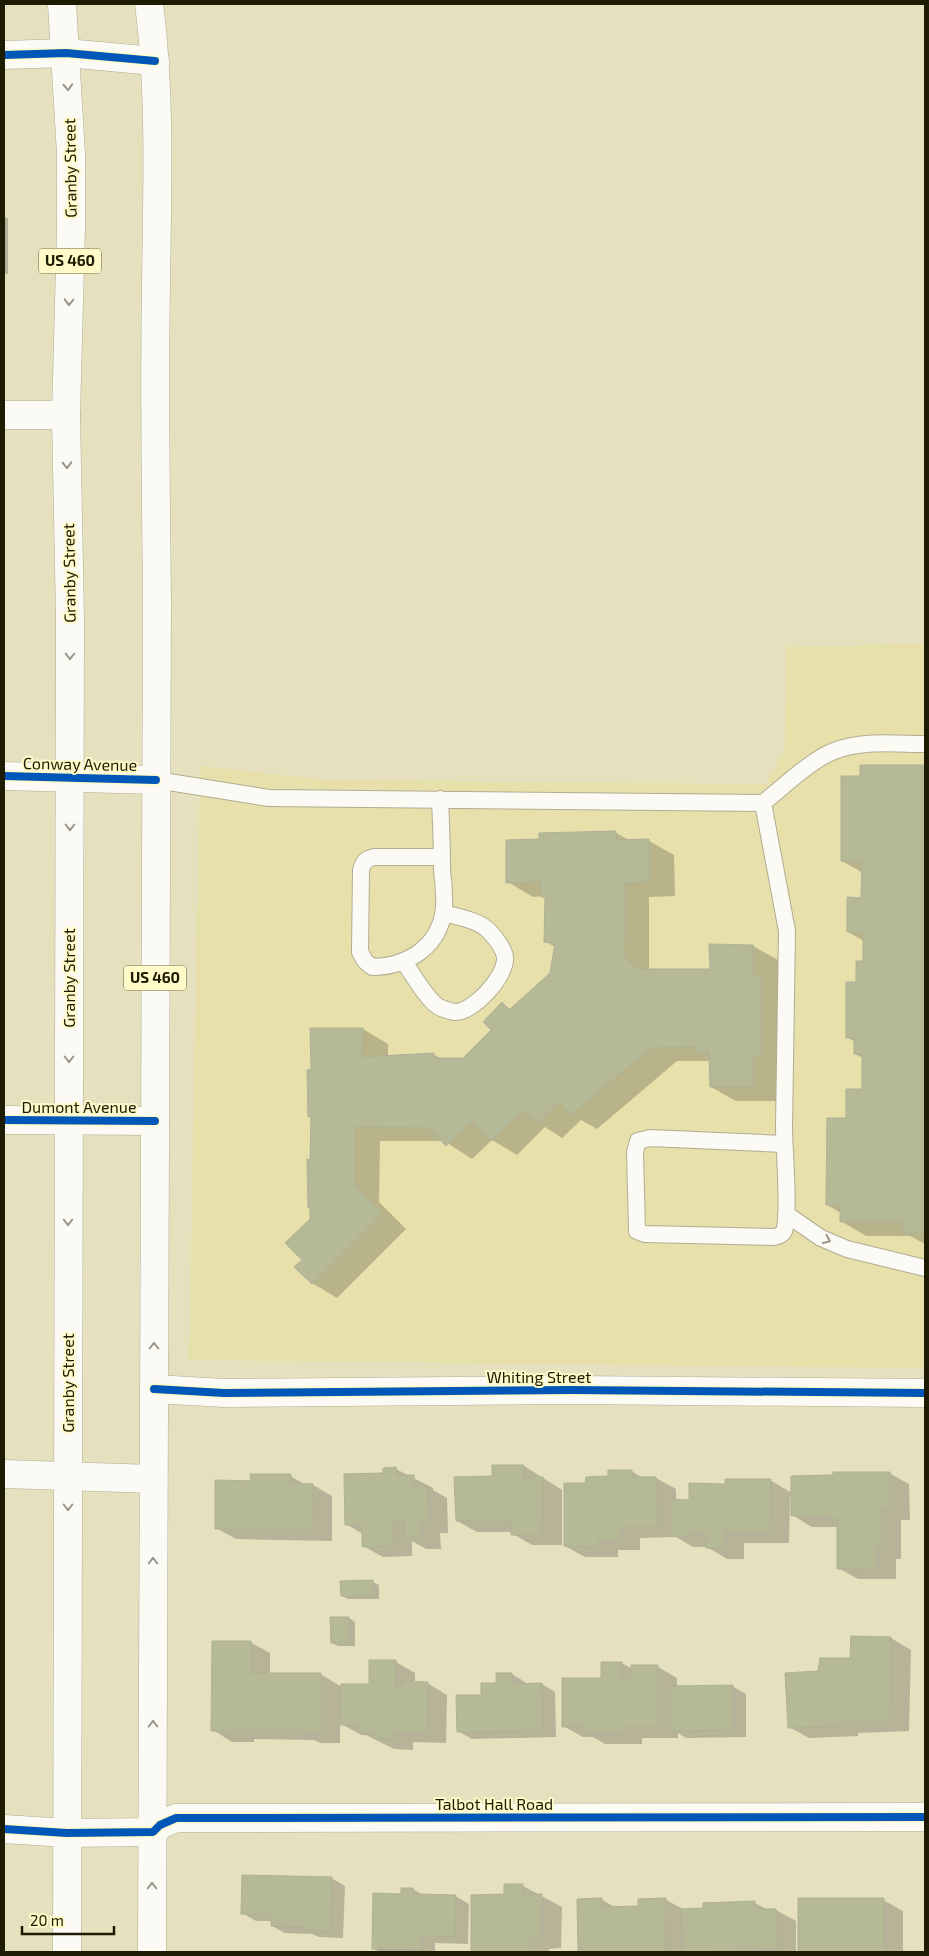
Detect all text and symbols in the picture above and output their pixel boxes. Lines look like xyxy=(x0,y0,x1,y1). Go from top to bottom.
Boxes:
one-way arrow xyxy=(62,84,73,92)
street label: Granby Street xyxy=(59,118,80,218)
road number: US 460 xyxy=(39,248,101,274)
one-way arrow xyxy=(64,298,74,306)
one-way arrow xyxy=(62,461,72,469)
street label: Granby Street xyxy=(58,523,79,623)
one-way arrow xyxy=(65,652,75,660)
street label: Conway Avenue xyxy=(23,753,137,774)
one-way arrow xyxy=(64,823,75,831)
street label: Granby Street xyxy=(59,928,78,1028)
road number: US 460 xyxy=(124,966,186,990)
one-way arrow xyxy=(64,1056,74,1063)
street label: Dumont Avenue xyxy=(21,1097,137,1116)
one-way arrow xyxy=(63,1218,73,1226)
one-way arrow xyxy=(822,1234,831,1245)
street label: Granby Street xyxy=(58,1333,77,1433)
one-way arrow xyxy=(149,1342,159,1350)
street label: Whiting Street xyxy=(487,1367,591,1386)
one-way arrow xyxy=(63,1503,73,1511)
one-way arrow xyxy=(148,1557,158,1564)
one-way arrow xyxy=(148,1719,158,1727)
street label: Talbot Hall Road xyxy=(435,1794,553,1813)
one-way arrow xyxy=(147,1882,157,1890)
scale bar xyxy=(22,1904,115,1936)
text: 20 m xyxy=(30,1911,64,1929)

